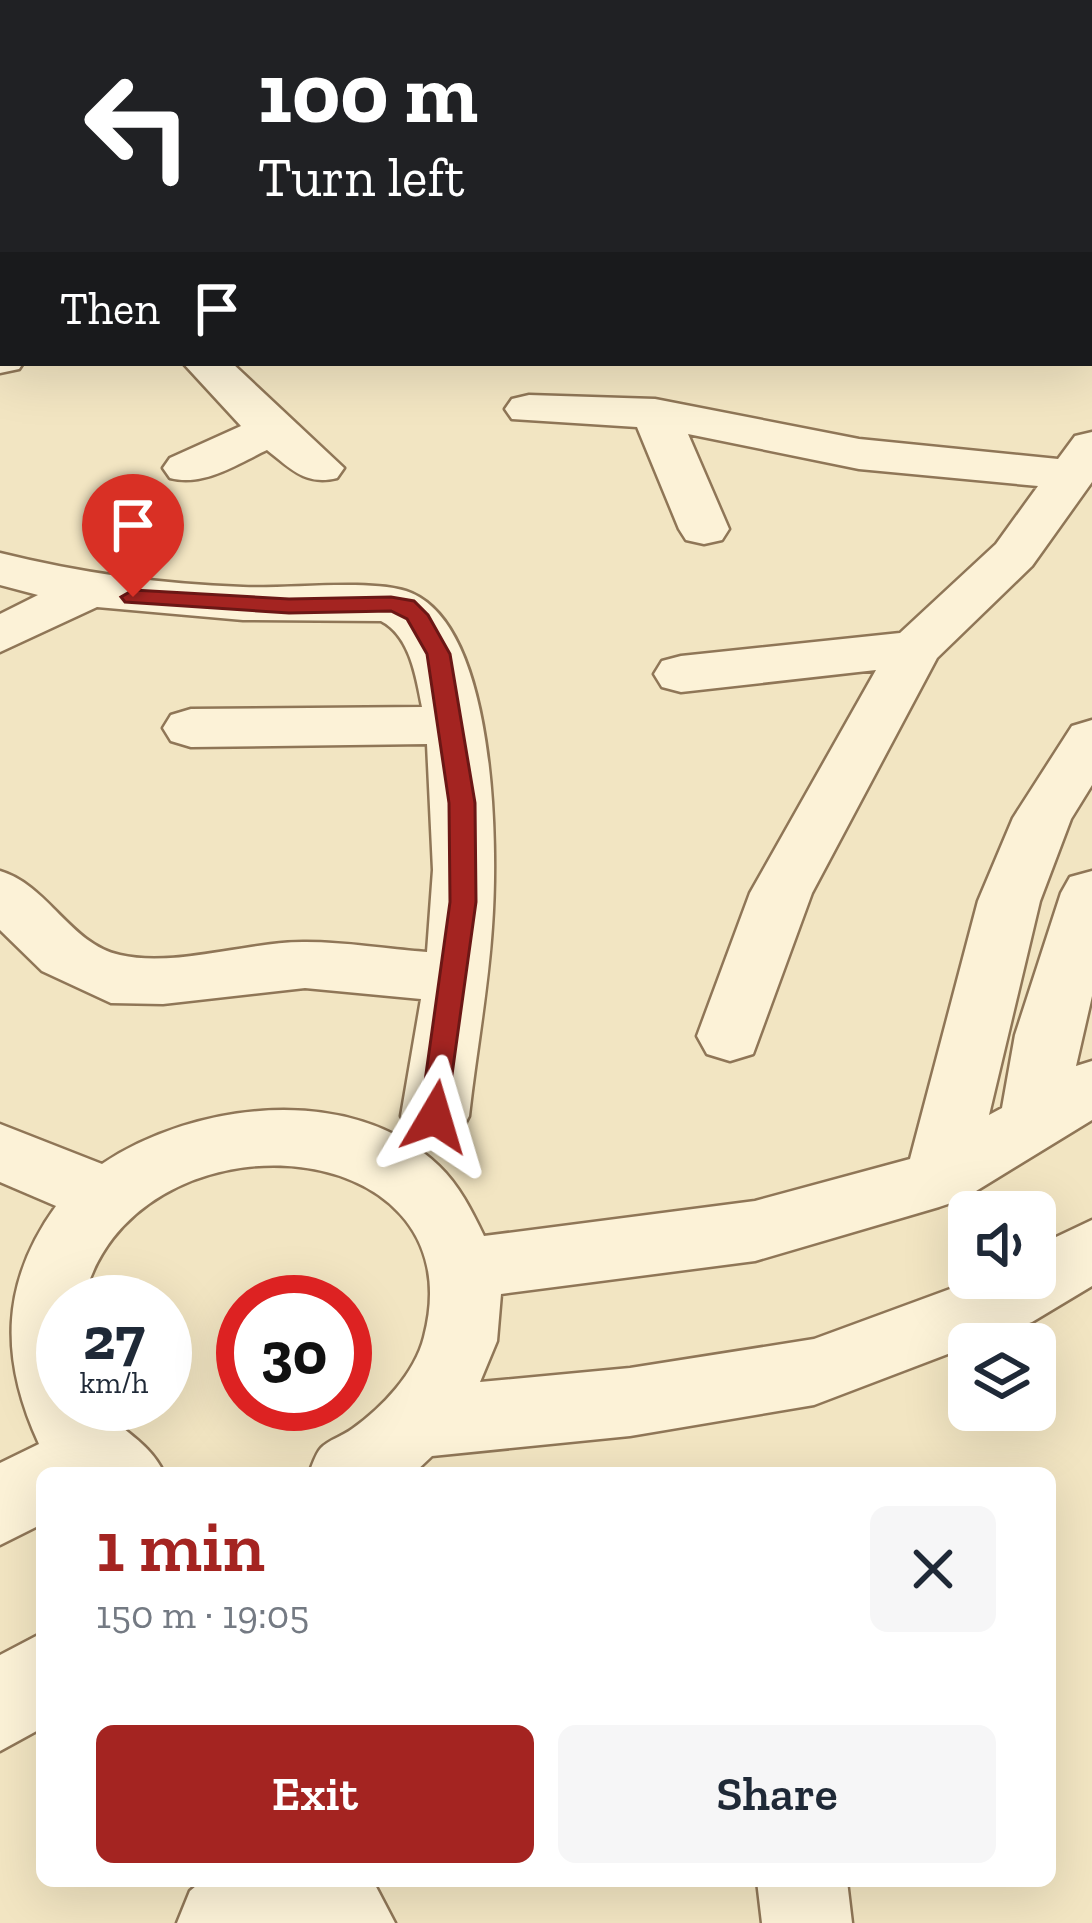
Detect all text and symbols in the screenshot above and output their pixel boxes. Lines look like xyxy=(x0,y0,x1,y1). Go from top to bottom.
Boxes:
text: 100 m xyxy=(258,43,478,144)
icon: left xyxy=(60,48,216,204)
text: Turn left xyxy=(258,145,465,210)
icon: arrive xyxy=(184,276,250,342)
text: Then xyxy=(60,282,160,336)
pin xyxy=(82,474,184,597)
icon: arrive xyxy=(100,492,166,558)
position arrow xyxy=(372,1054,498,1180)
map controls xyxy=(948,1191,1056,1431)
button: sound xyxy=(948,1191,1056,1299)
speed limit sign: 30 xyxy=(216,1275,372,1431)
text: 27 xyxy=(83,1302,145,1374)
button: layers xyxy=(948,1323,1056,1431)
text: km/h xyxy=(80,1365,148,1401)
text: 1 min xyxy=(96,1503,265,1589)
button: close xyxy=(870,1506,996,1632)
text: 150 m · 19:05 xyxy=(96,1591,309,1638)
button: Exit xyxy=(96,1725,534,1863)
button: Share xyxy=(558,1725,996,1863)

